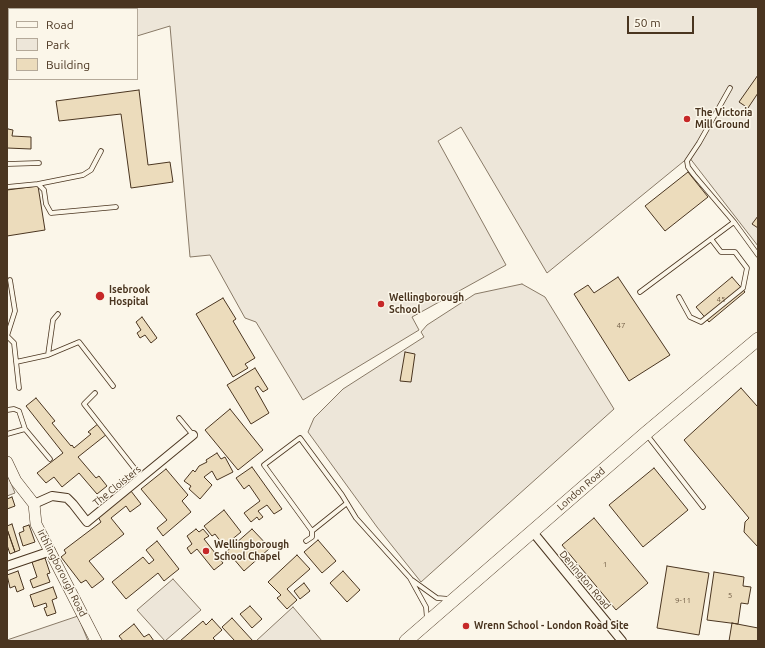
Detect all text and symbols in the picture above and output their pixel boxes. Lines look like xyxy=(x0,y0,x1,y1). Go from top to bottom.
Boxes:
legend xyxy=(8,8,138,80)
scale bar xyxy=(629,8,696,34)
text: 50 m xyxy=(634,16,661,29)
text: Road xyxy=(46,18,74,31)
text: Park xyxy=(46,38,70,51)
text: Building xyxy=(46,58,90,71)
place label: The Victoria Mill Ground xyxy=(695,107,752,130)
marker: The Victoria Mill Ground xyxy=(682,114,692,124)
place label: Isebrook Hospital xyxy=(109,284,150,308)
marker: Isebrook Hospital xyxy=(94,290,106,302)
place label: Wellingborough School xyxy=(389,292,464,316)
house number: 45 xyxy=(716,294,726,304)
marker: Wellingborough School xyxy=(376,299,386,309)
house number: 47 xyxy=(616,320,626,330)
street label: The Cloisters xyxy=(91,463,143,509)
street label: London Road xyxy=(555,465,607,513)
street label: Irthlingborough Road xyxy=(35,527,89,619)
place label: Wellingborough School Chapel xyxy=(214,539,289,562)
marker: Wellingborough School Chapel xyxy=(201,546,211,556)
street label: Denington Road xyxy=(557,548,613,612)
house number: 1 xyxy=(603,559,607,569)
house number: 5 xyxy=(728,590,732,600)
house number: 9-11 xyxy=(675,595,691,605)
place label: Wrenn School - London Road Site xyxy=(474,620,629,632)
marker: Wrenn School - London Road Site xyxy=(461,621,471,631)

